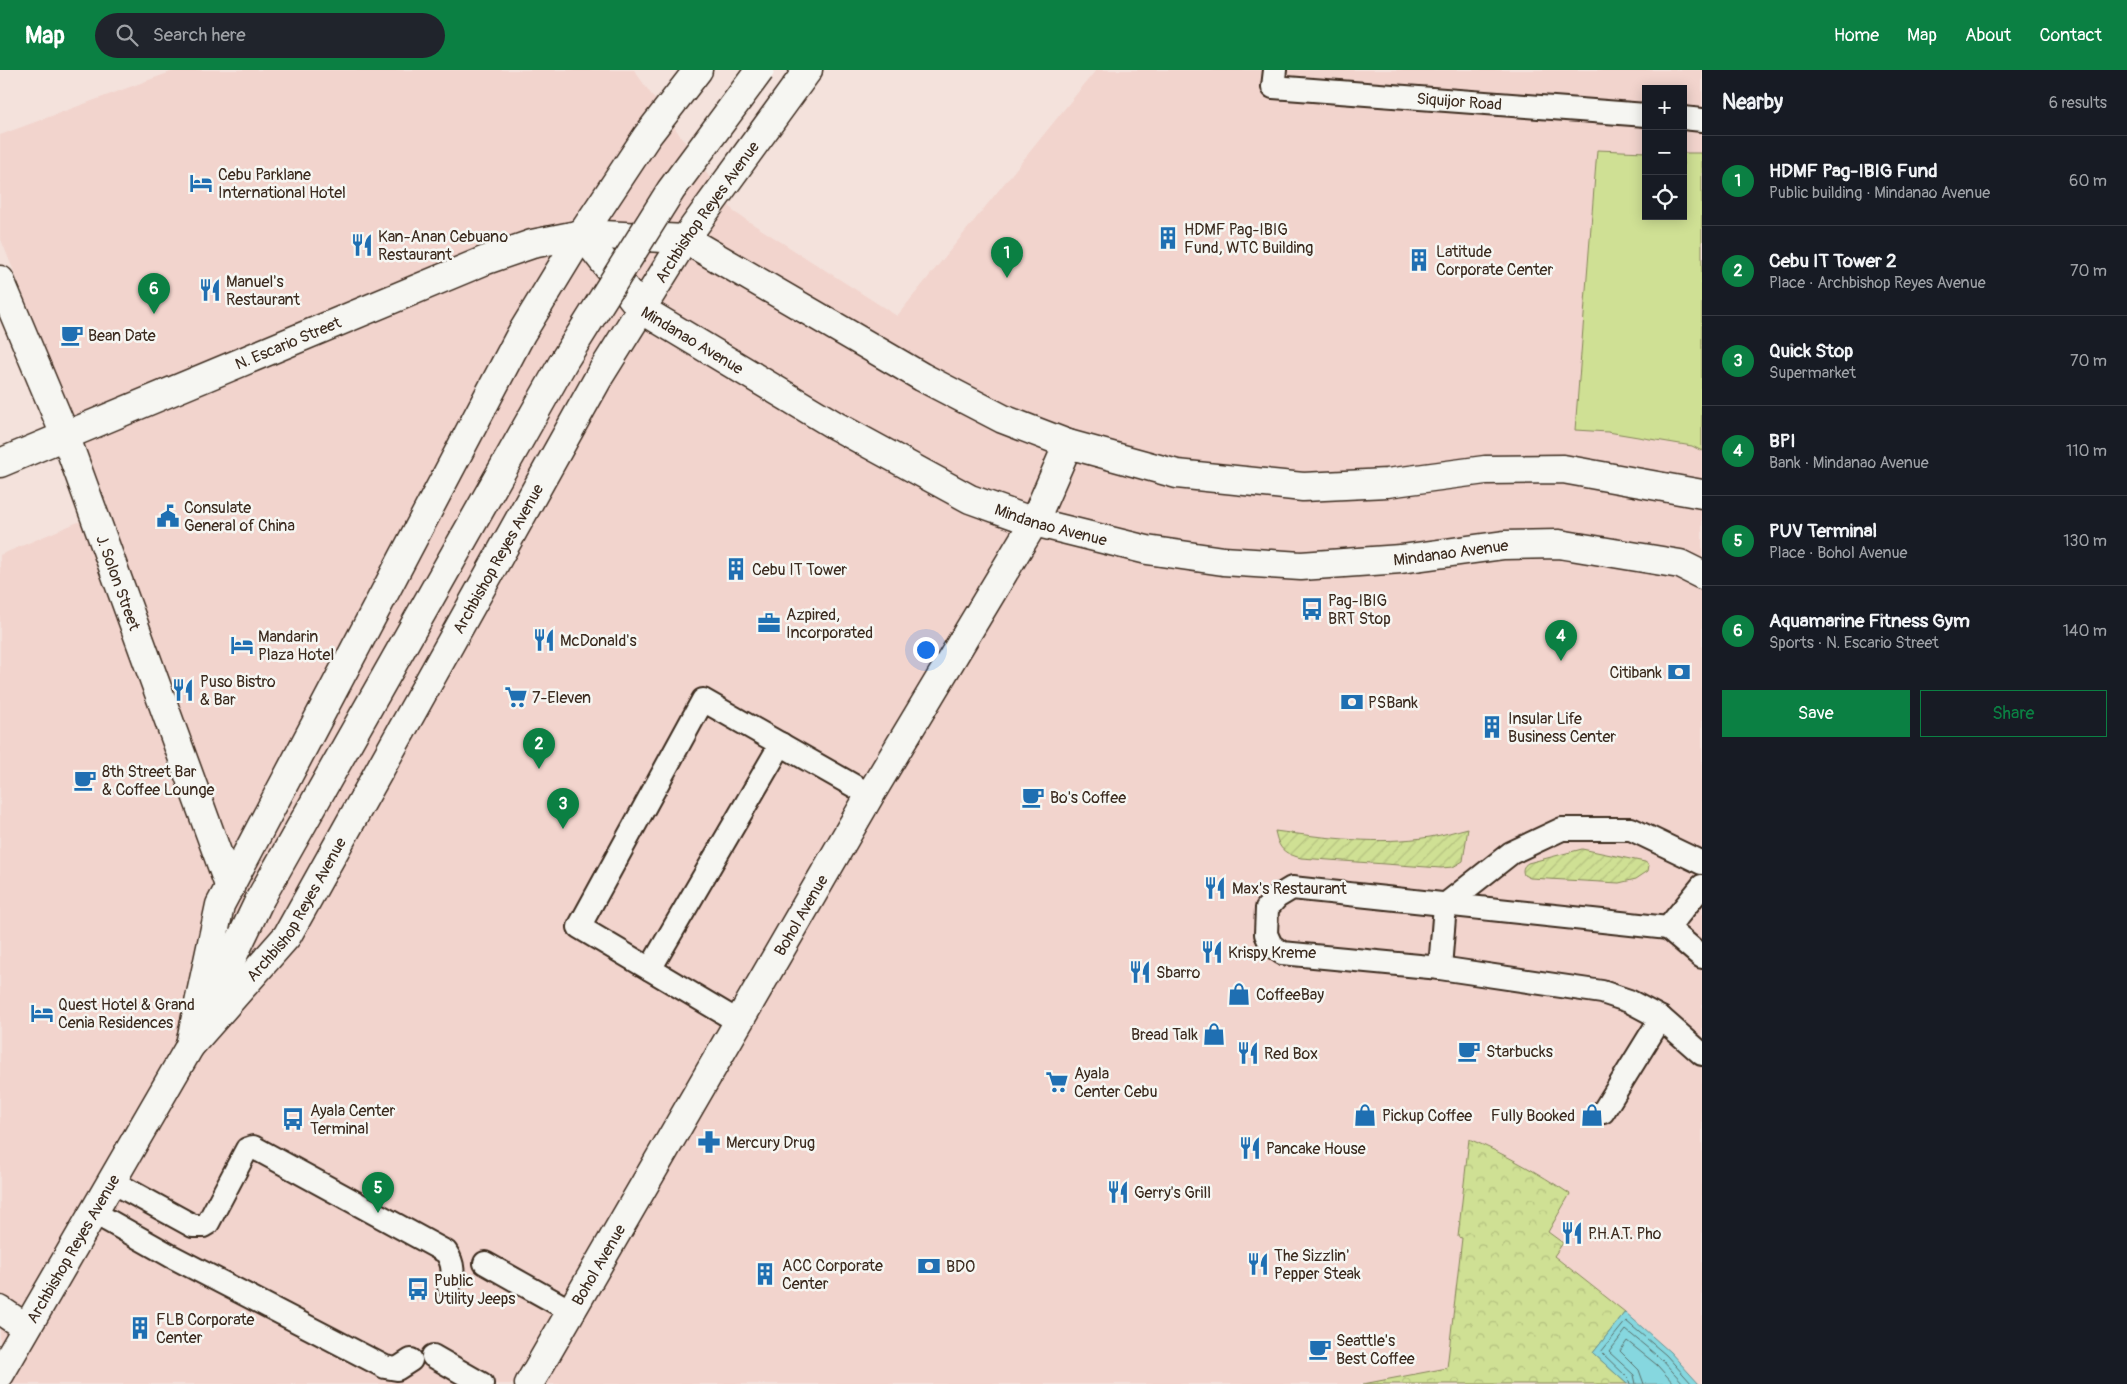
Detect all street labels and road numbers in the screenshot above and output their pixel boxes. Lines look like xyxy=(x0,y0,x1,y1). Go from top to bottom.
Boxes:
street label: Siquijor Road xyxy=(1416,89,1503,115)
street label: Archbishop Reyes Avenue xyxy=(651,138,764,287)
street label: Mindanao Avenue xyxy=(637,302,747,379)
street label: N. Escario Street xyxy=(232,312,345,375)
street label: Archbishop Reyes Avenue xyxy=(449,480,548,637)
street label: Mindanao Avenue xyxy=(992,500,1109,551)
street label: J. Solon Street xyxy=(91,532,144,634)
street label: Mindanao Avenue xyxy=(1393,536,1509,571)
street label: Archbishop Reyes Avenue xyxy=(243,834,351,986)
street label: Bohol Avenue xyxy=(770,871,833,960)
street label: Archbishop Reyes Avenue xyxy=(23,1171,125,1327)
street label: Bohol Avenue xyxy=(568,1221,630,1309)

